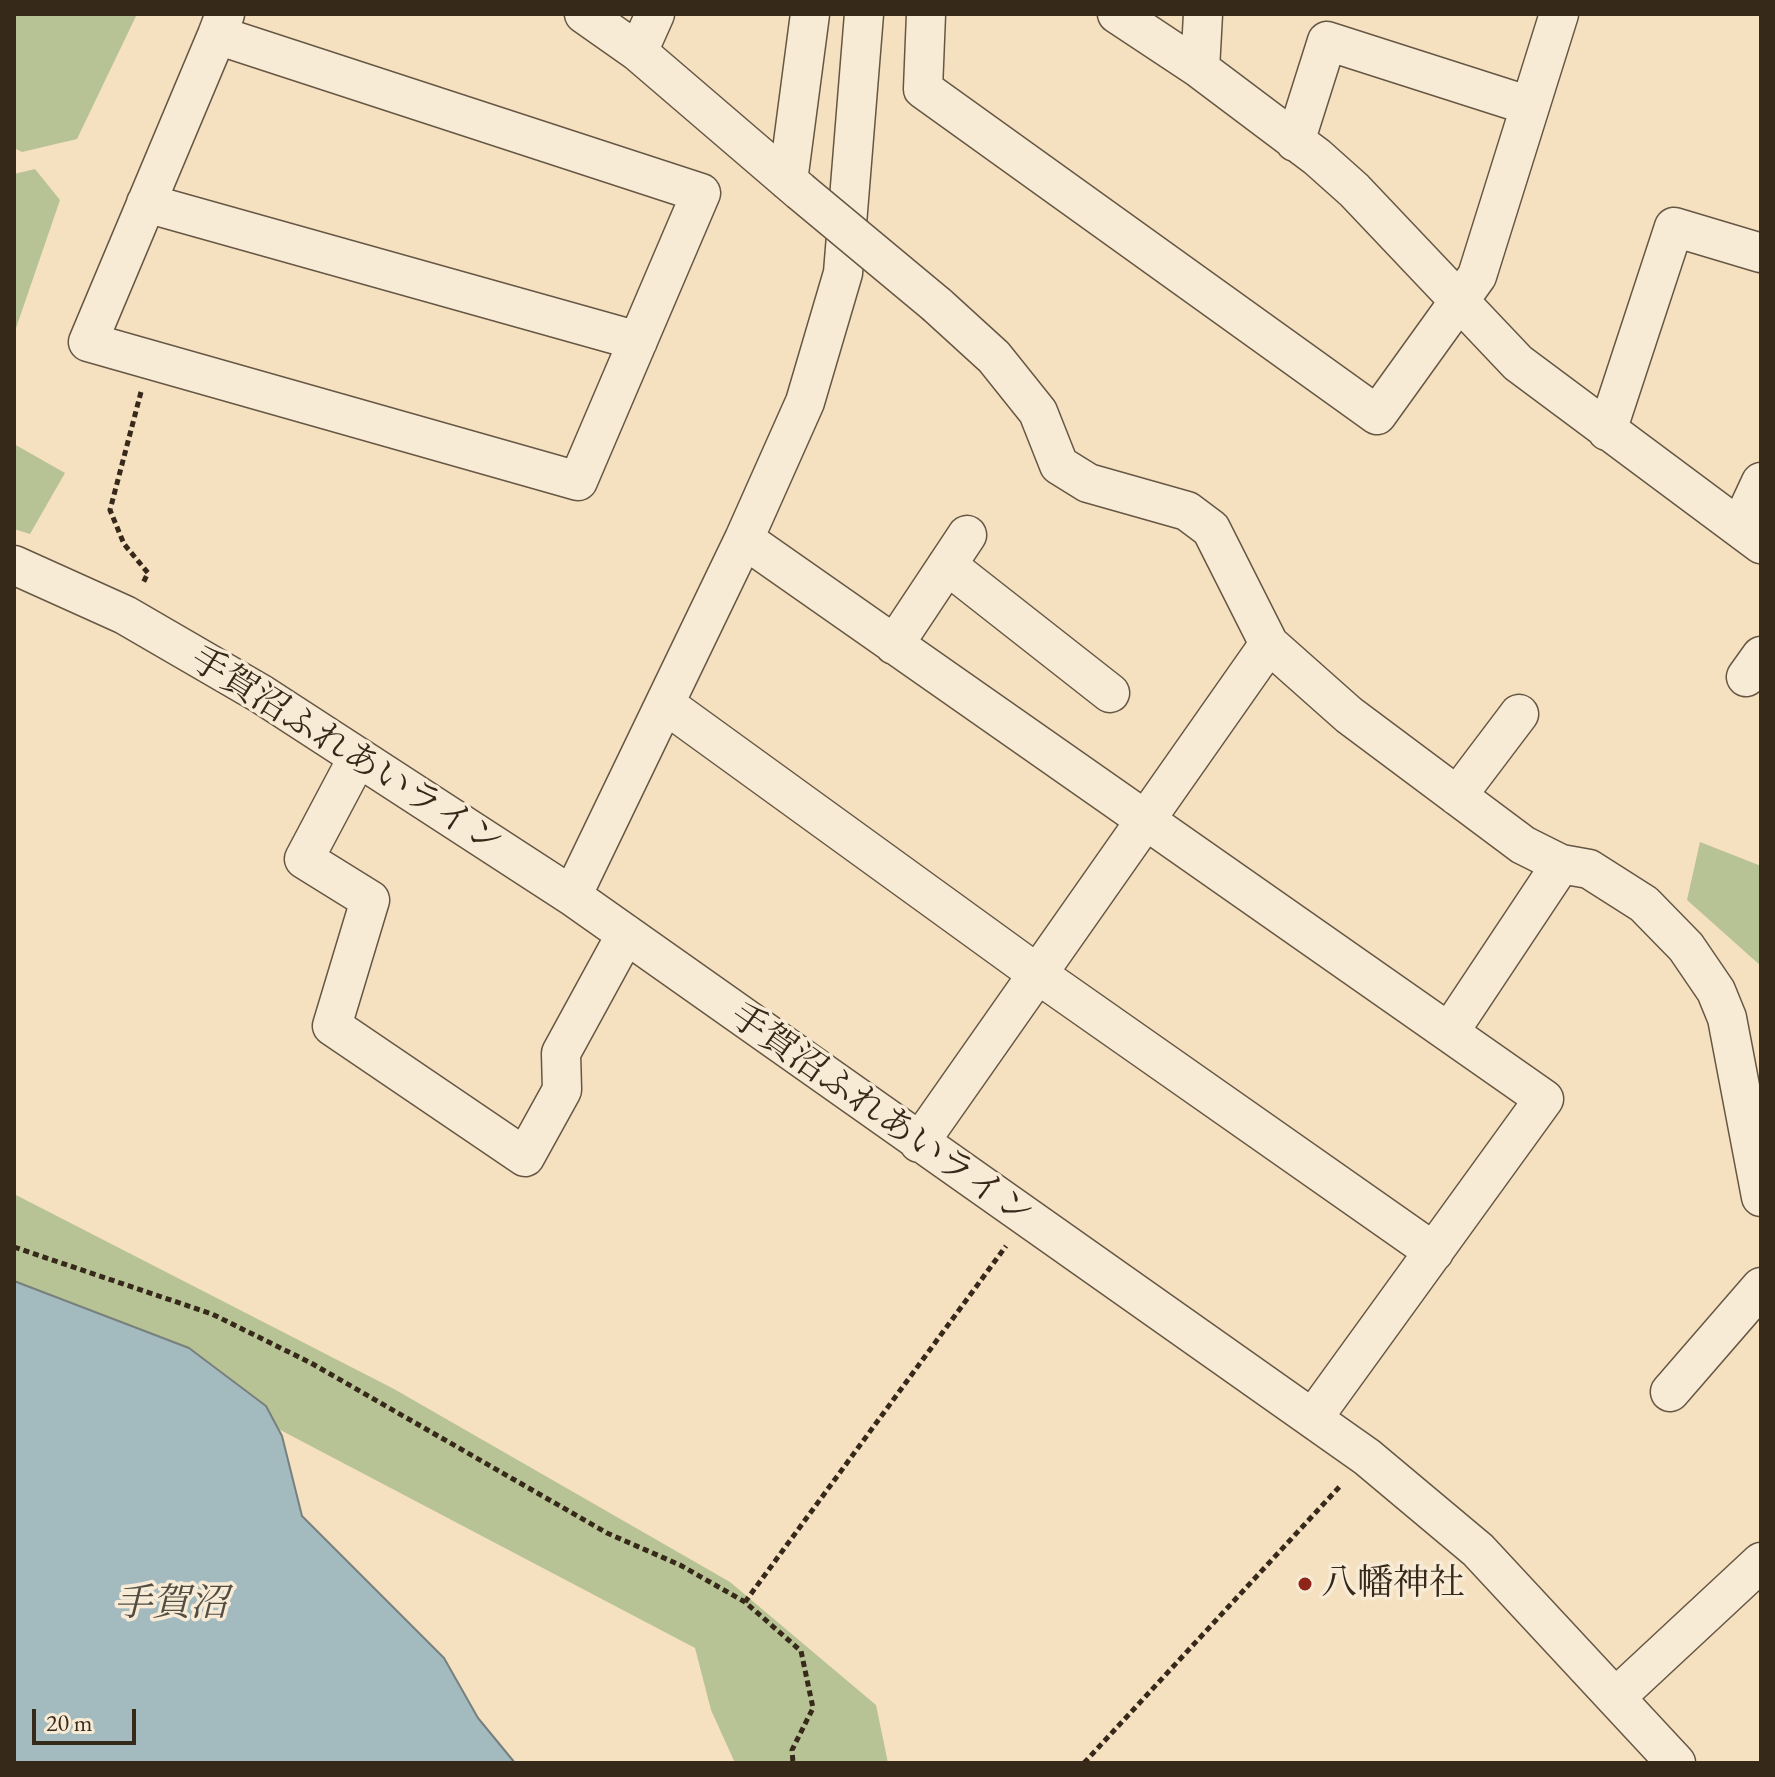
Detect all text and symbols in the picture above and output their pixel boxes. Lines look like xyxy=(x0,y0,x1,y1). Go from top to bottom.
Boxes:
street label: 手賀沼ふれあいライン xyxy=(182,638,510,866)
street label: 手賀沼ふれあいライン xyxy=(721,995,1041,1237)
place label: 八幡神社 xyxy=(1321,1562,1465,1606)
marker: 八幡神社 xyxy=(1296,1575,1314,1593)
water label: 手賀沼 xyxy=(114,1582,228,1628)
scale bar xyxy=(36,1693,140,1743)
text: 20 m xyxy=(46,1707,93,1738)

